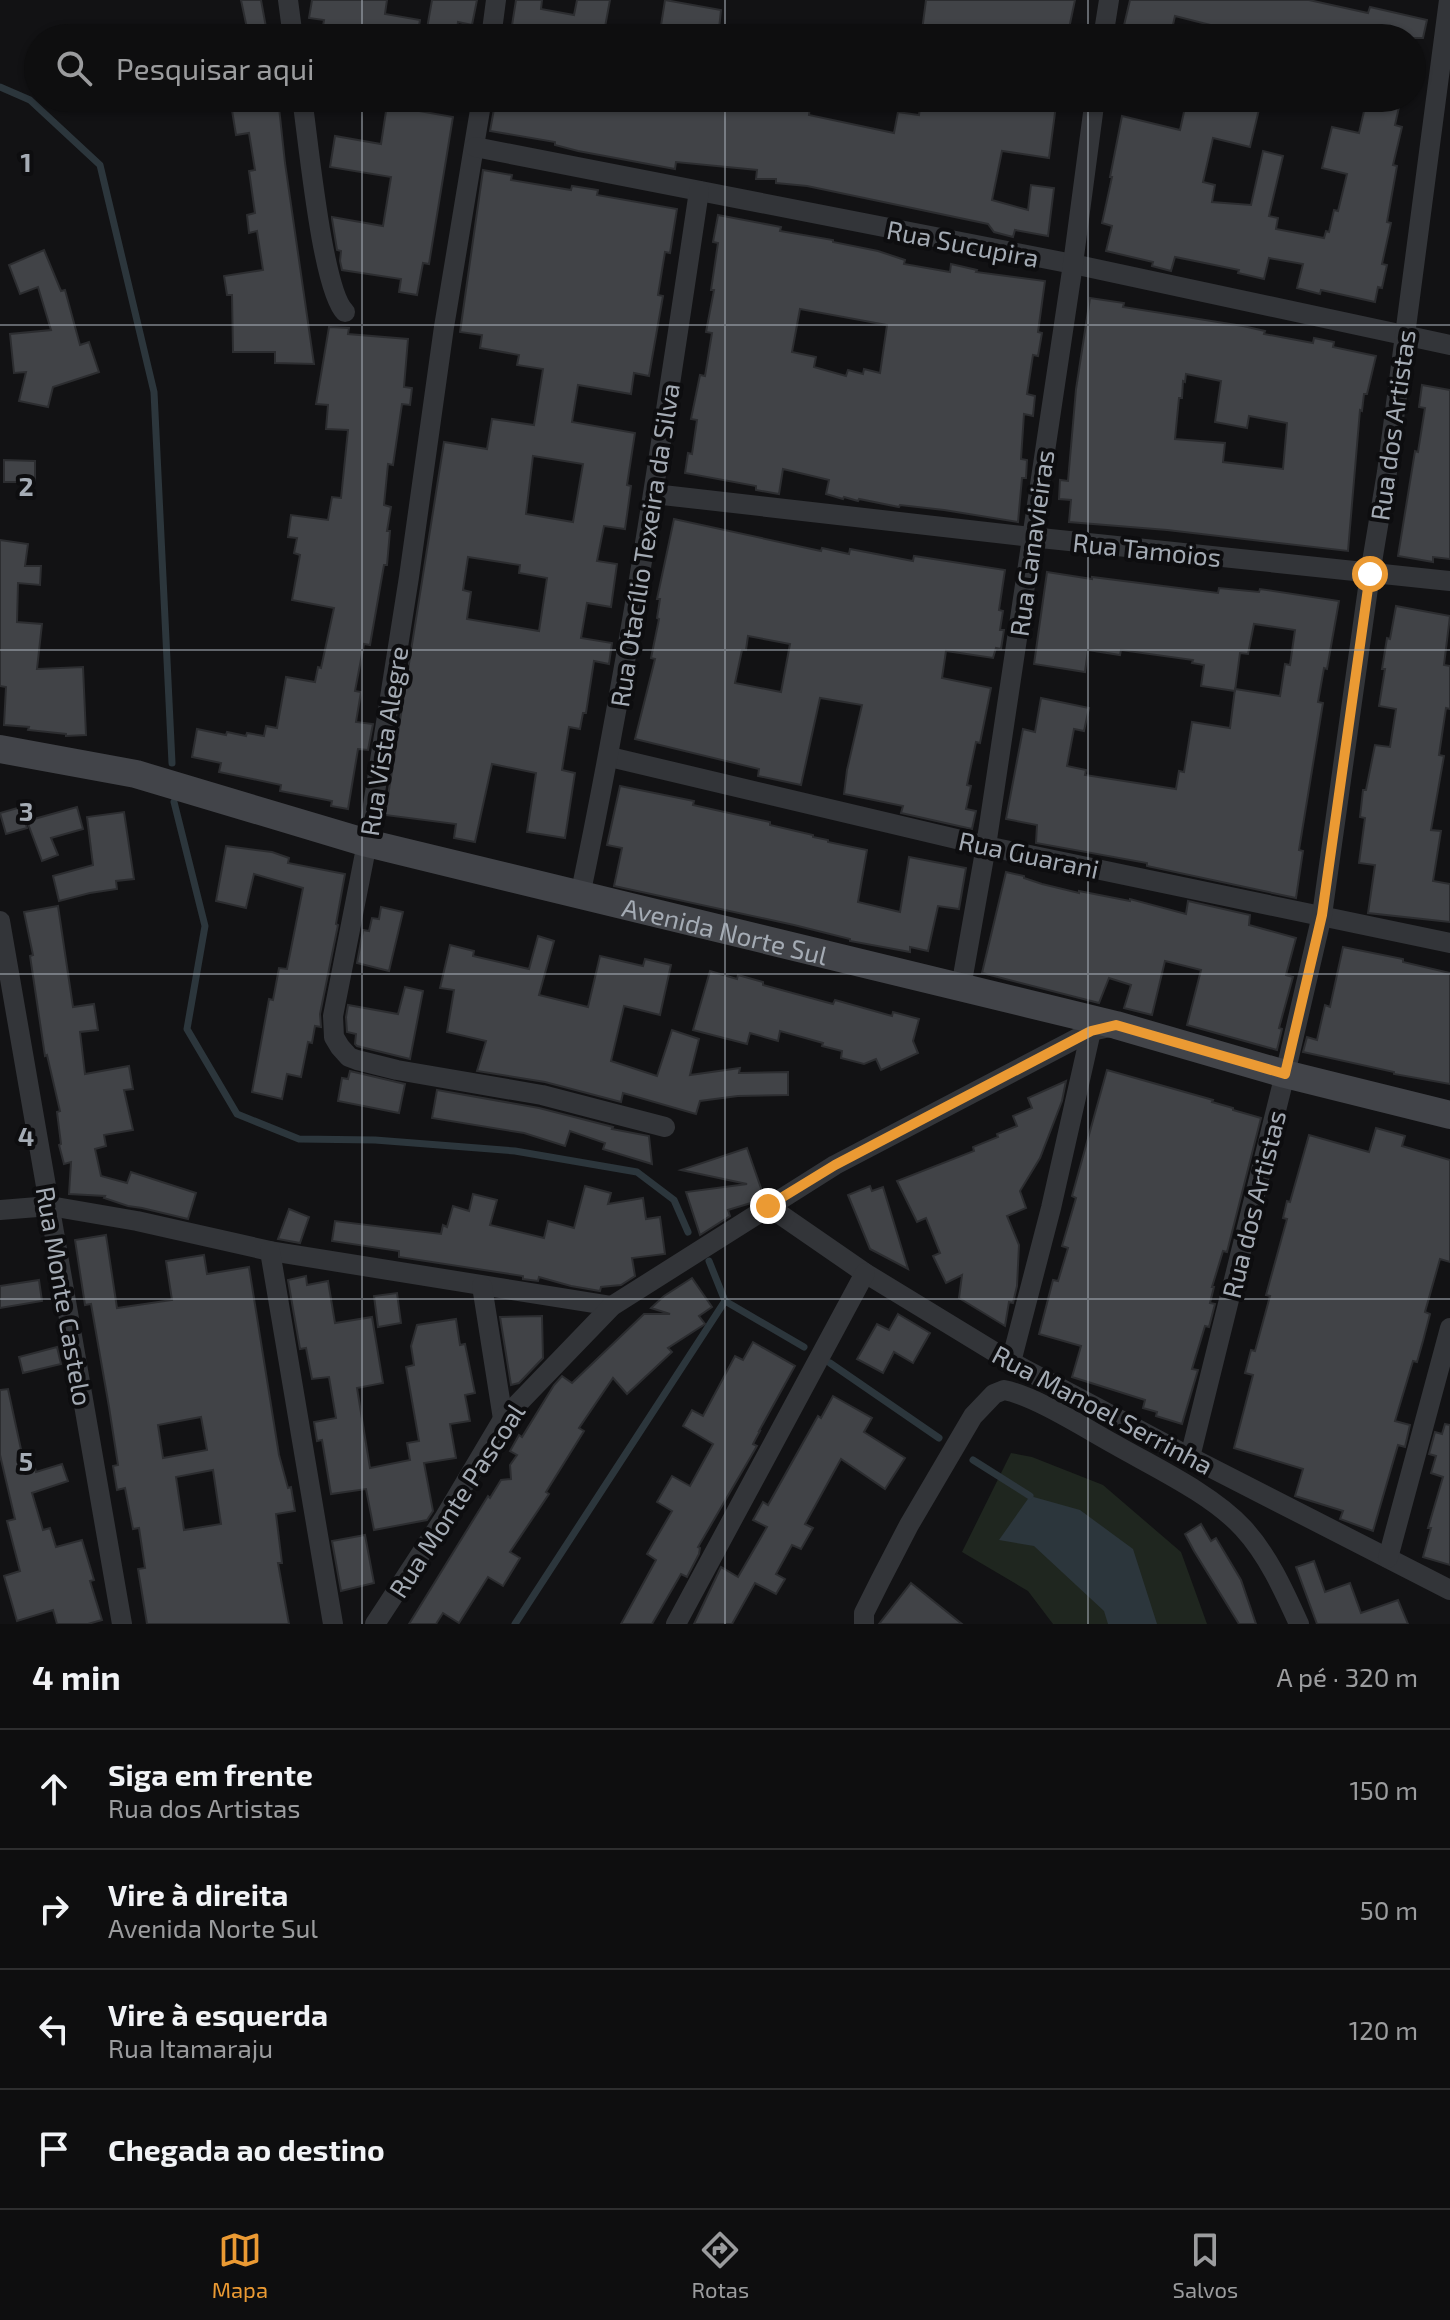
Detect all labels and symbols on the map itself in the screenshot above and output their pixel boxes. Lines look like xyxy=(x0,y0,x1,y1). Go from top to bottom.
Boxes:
text: 1 xyxy=(20,146,32,177)
street label: Rua Sucupira xyxy=(884,213,1042,273)
street label: Rua dos Artistas xyxy=(1363,327,1421,523)
street label: Rua Otacílio Texeira da Silva xyxy=(603,381,685,709)
street label: Rua Canavieiras xyxy=(1003,448,1059,638)
text: 2 xyxy=(18,470,34,501)
street label: Rua Tamoios xyxy=(1071,526,1223,572)
route start xyxy=(1352,556,1388,592)
street label: Rua Vista Alegre xyxy=(353,644,413,838)
text: 3 xyxy=(19,795,33,826)
street label: Rua Guarani xyxy=(956,824,1102,884)
street label: Avenida Norte Sul xyxy=(619,890,831,970)
street label: Rua dos Artistas xyxy=(1215,1107,1291,1301)
text: 4 xyxy=(18,1120,34,1151)
street label: Rua Monte Castelo xyxy=(30,1184,100,1408)
route end xyxy=(750,1188,786,1224)
street label: Rua Manoel Serrinha xyxy=(988,1338,1218,1480)
street label: Rua Monte Pascoal xyxy=(382,1397,530,1603)
text: 5 xyxy=(19,1445,33,1476)

